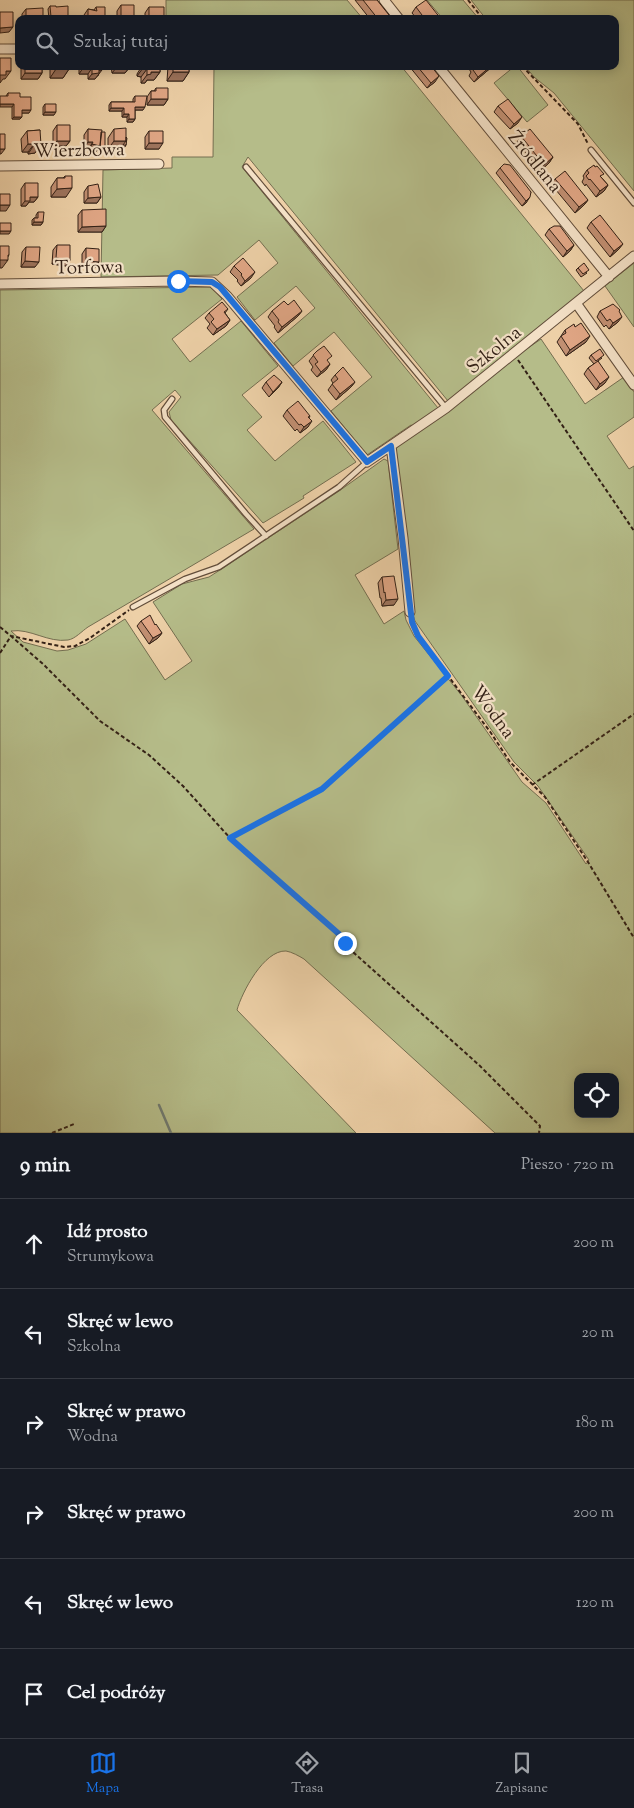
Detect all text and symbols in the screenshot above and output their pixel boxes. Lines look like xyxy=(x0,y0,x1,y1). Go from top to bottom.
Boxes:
search box xyxy=(15,15,619,70)
icon: search xyxy=(33,29,61,57)
text: Szukaj tutaj xyxy=(73,29,168,56)
street label: Źródlana xyxy=(501,126,568,200)
street label: Wierzbowa xyxy=(33,137,125,166)
street label: Torfowa xyxy=(55,254,124,283)
route start xyxy=(167,270,190,293)
street label: Szkolna xyxy=(461,320,528,382)
street label: Wodna xyxy=(463,680,521,745)
route end xyxy=(334,932,357,955)
map controls xyxy=(574,1073,619,1118)
button: locate xyxy=(574,1073,619,1118)
text: 9 min xyxy=(20,1151,70,1181)
text: Pieszo · 720 m xyxy=(521,1154,614,1177)
text: Idź prosto xyxy=(67,1219,148,1246)
icon: ahead xyxy=(20,1230,48,1258)
text: 200 m xyxy=(573,1232,614,1255)
text: Strumykowa xyxy=(67,1246,154,1269)
text: Skręć w lewo xyxy=(67,1309,173,1336)
icon: left xyxy=(20,1320,48,1348)
text: 20 m xyxy=(581,1322,614,1345)
text: Szkolna xyxy=(67,1336,121,1359)
text: Skręć w prawo xyxy=(67,1399,186,1426)
icon: right xyxy=(20,1410,48,1438)
text: 180 m xyxy=(575,1412,614,1435)
text: Wodna xyxy=(67,1426,118,1449)
icon: right xyxy=(20,1500,48,1528)
text: Skręć w prawo xyxy=(67,1500,186,1527)
text: 200 m xyxy=(573,1502,614,1525)
icon: left xyxy=(20,1590,48,1618)
text: Skręć w lewo xyxy=(67,1590,173,1617)
text: 120 m xyxy=(576,1592,614,1615)
icon: arrive xyxy=(20,1680,48,1708)
text: Cel podróży xyxy=(67,1680,166,1707)
tab: Mapa xyxy=(86,1749,119,1799)
tab: Trasa xyxy=(291,1749,324,1799)
tab: Zapisane xyxy=(495,1749,548,1799)

